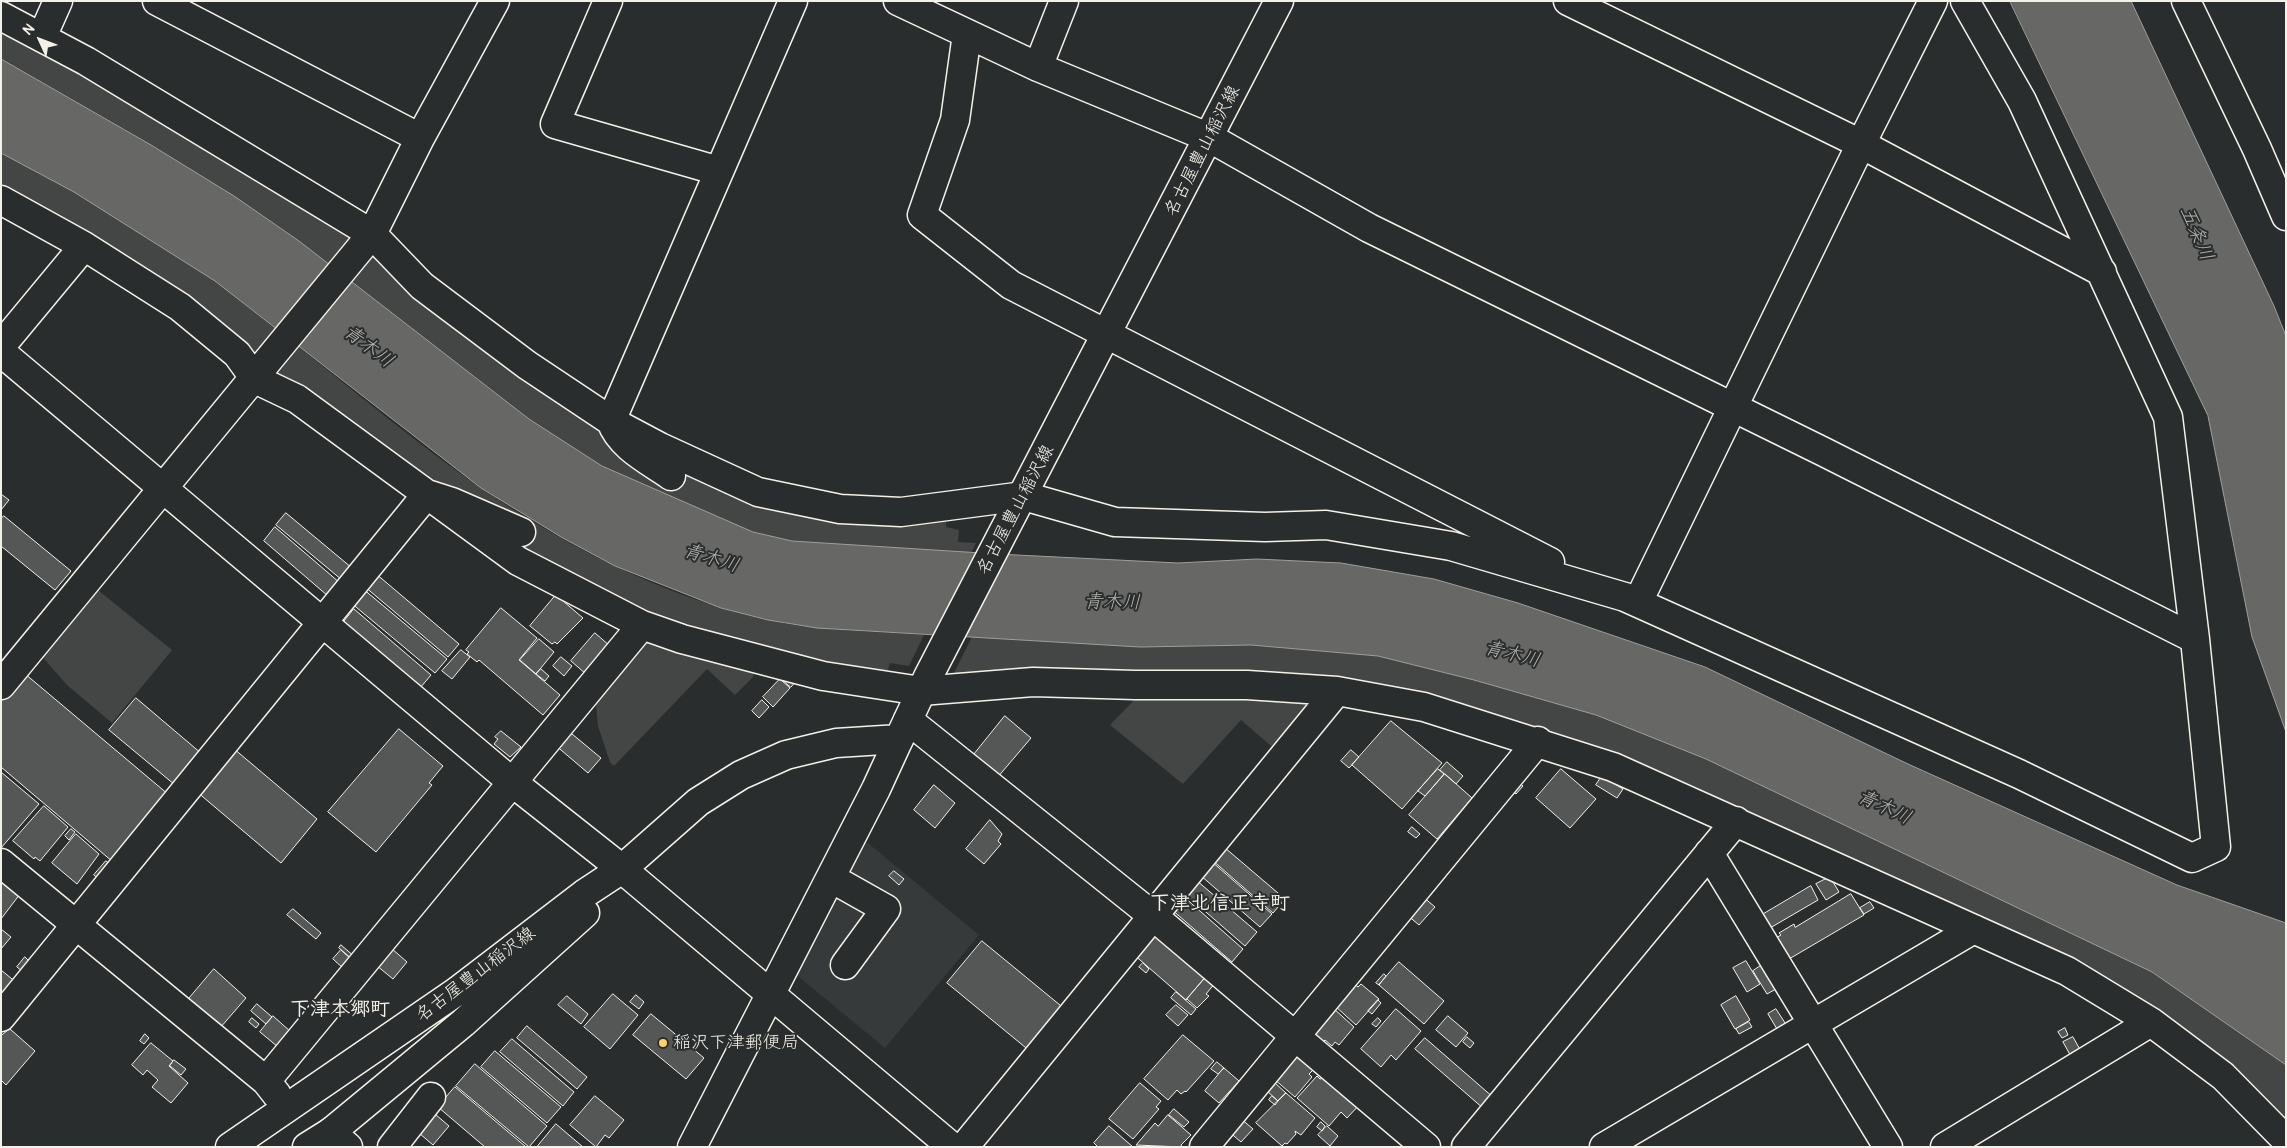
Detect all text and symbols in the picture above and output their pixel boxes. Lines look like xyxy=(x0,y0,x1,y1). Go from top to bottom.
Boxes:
north arrow xyxy=(15,15,65,65)
text: N xyxy=(19,20,38,39)
street label: 名古屋豊山稲沢線 xyxy=(1161,82,1245,220)
water label: 五条川 xyxy=(2174,203,2218,265)
water label: 青木川 xyxy=(338,321,398,373)
street label: 名古屋豊山稲沢線 xyxy=(973,441,1059,579)
water label: 青木川 xyxy=(680,540,742,578)
water label: 青木川 xyxy=(1083,591,1141,615)
water label: 青木川 xyxy=(1482,637,1542,673)
water label: 青木川 xyxy=(1853,786,1915,830)
district label: 下津北信正寺町 xyxy=(1150,892,1290,916)
street label: 名古屋豊山稲沢線 xyxy=(412,923,540,1027)
district label: 下津本郷町 xyxy=(290,998,390,1022)
place label: 稲沢下津郵便局 xyxy=(673,1032,799,1054)
marker: 稲沢下津郵便局 xyxy=(657,1037,669,1049)

